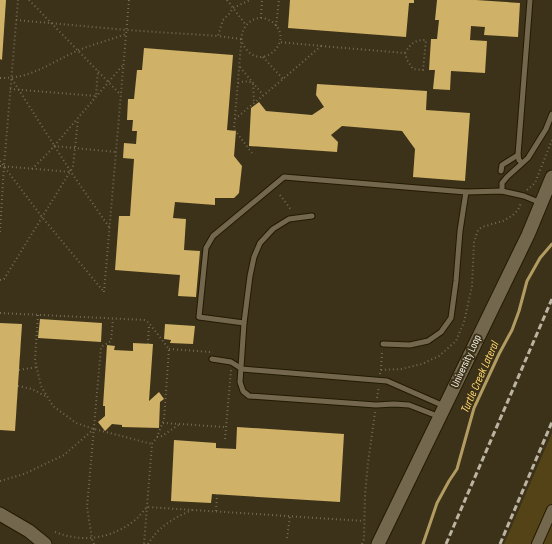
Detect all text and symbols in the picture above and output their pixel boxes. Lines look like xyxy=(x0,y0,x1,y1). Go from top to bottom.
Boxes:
street label: University Loop xyxy=(448,333,484,389)
water label: Turtle Creek Lateral xyxy=(458,338,503,415)

